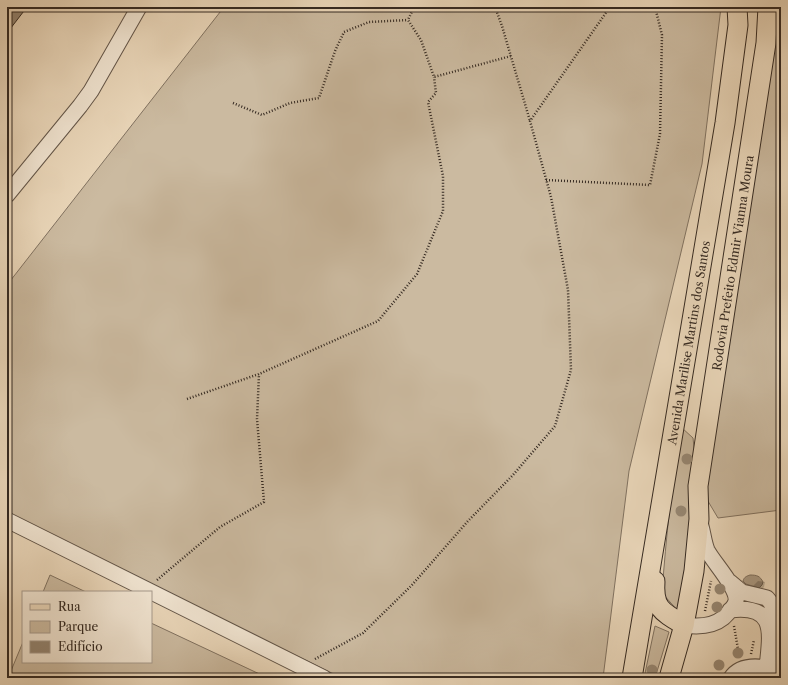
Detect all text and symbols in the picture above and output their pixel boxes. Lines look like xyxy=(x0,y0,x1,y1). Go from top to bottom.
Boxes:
street label: Rodovia Prefeito Edmir Vianna Moura xyxy=(708,153,756,372)
street label: Avenida Marilise Martins dos Santos xyxy=(664,240,713,447)
legend xyxy=(22,591,152,663)
text: Rua xyxy=(58,599,81,614)
text: Parque xyxy=(58,619,99,634)
text: Edifício xyxy=(58,639,103,654)

